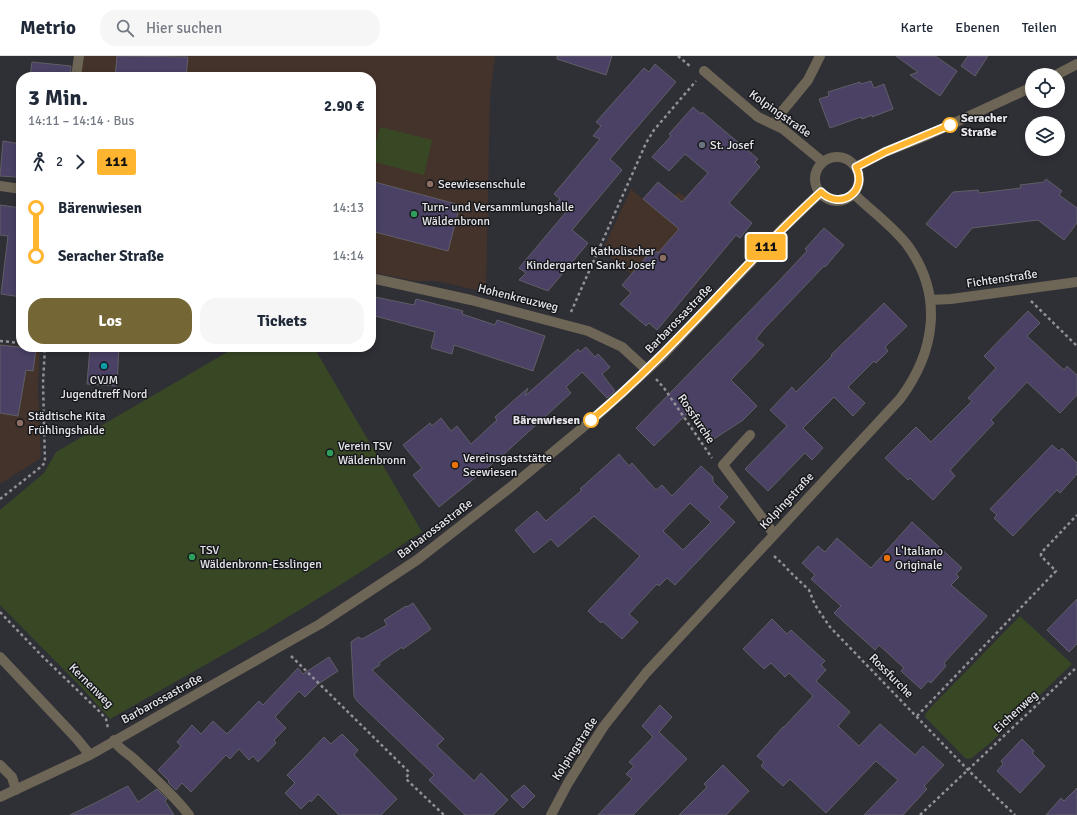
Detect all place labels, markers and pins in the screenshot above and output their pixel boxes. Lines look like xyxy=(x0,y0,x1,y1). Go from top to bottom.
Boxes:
place label: Seracher Straße xyxy=(961,111,1008,140)
marker: Seracher Straße xyxy=(942,117,958,133)
place label: St. Josef xyxy=(710,138,755,153)
marker: St. Josef xyxy=(697,140,707,150)
place label: Seewiesenschule xyxy=(438,177,526,192)
marker: Seewiesenschule xyxy=(425,179,435,189)
place label: Turn- und Versammlungshalle Wäldenbronn xyxy=(422,200,574,229)
marker: Turn- und Versammlungshalle Wäldenbronn xyxy=(409,209,419,219)
place label: Katholischer Kindergarten Sankt Josef xyxy=(526,244,656,273)
marker: Katholischer Kindergarten Sankt Josef xyxy=(658,253,668,263)
marker: CVJM Jugendtreff Nord xyxy=(99,361,109,371)
place label: CVJM Jugendtreff Nord xyxy=(61,373,147,402)
place label: Städtische Kita Frühlingshalde xyxy=(28,409,106,438)
marker: Bärenwiesen xyxy=(583,412,599,428)
place label: Bärenwiesen xyxy=(513,413,580,428)
marker: Städtische Kita Frühlingshalde xyxy=(15,418,25,428)
place label: Verein TSV Wäldenbronn xyxy=(338,439,406,468)
marker: Verein TSV Wäldenbronn xyxy=(325,448,335,458)
place label: Vereinsgaststätte Seewiesen xyxy=(463,451,552,480)
marker: Vereinsgaststätte Seewiesen xyxy=(450,460,460,470)
place label: TSV Wäldenbronn-Esslingen xyxy=(200,543,322,572)
place label: L'Italiano Originale xyxy=(895,544,943,573)
marker: TSV Wäldenbronn-Esslingen xyxy=(187,552,197,562)
marker: L'Italiano Originale xyxy=(882,553,892,563)

